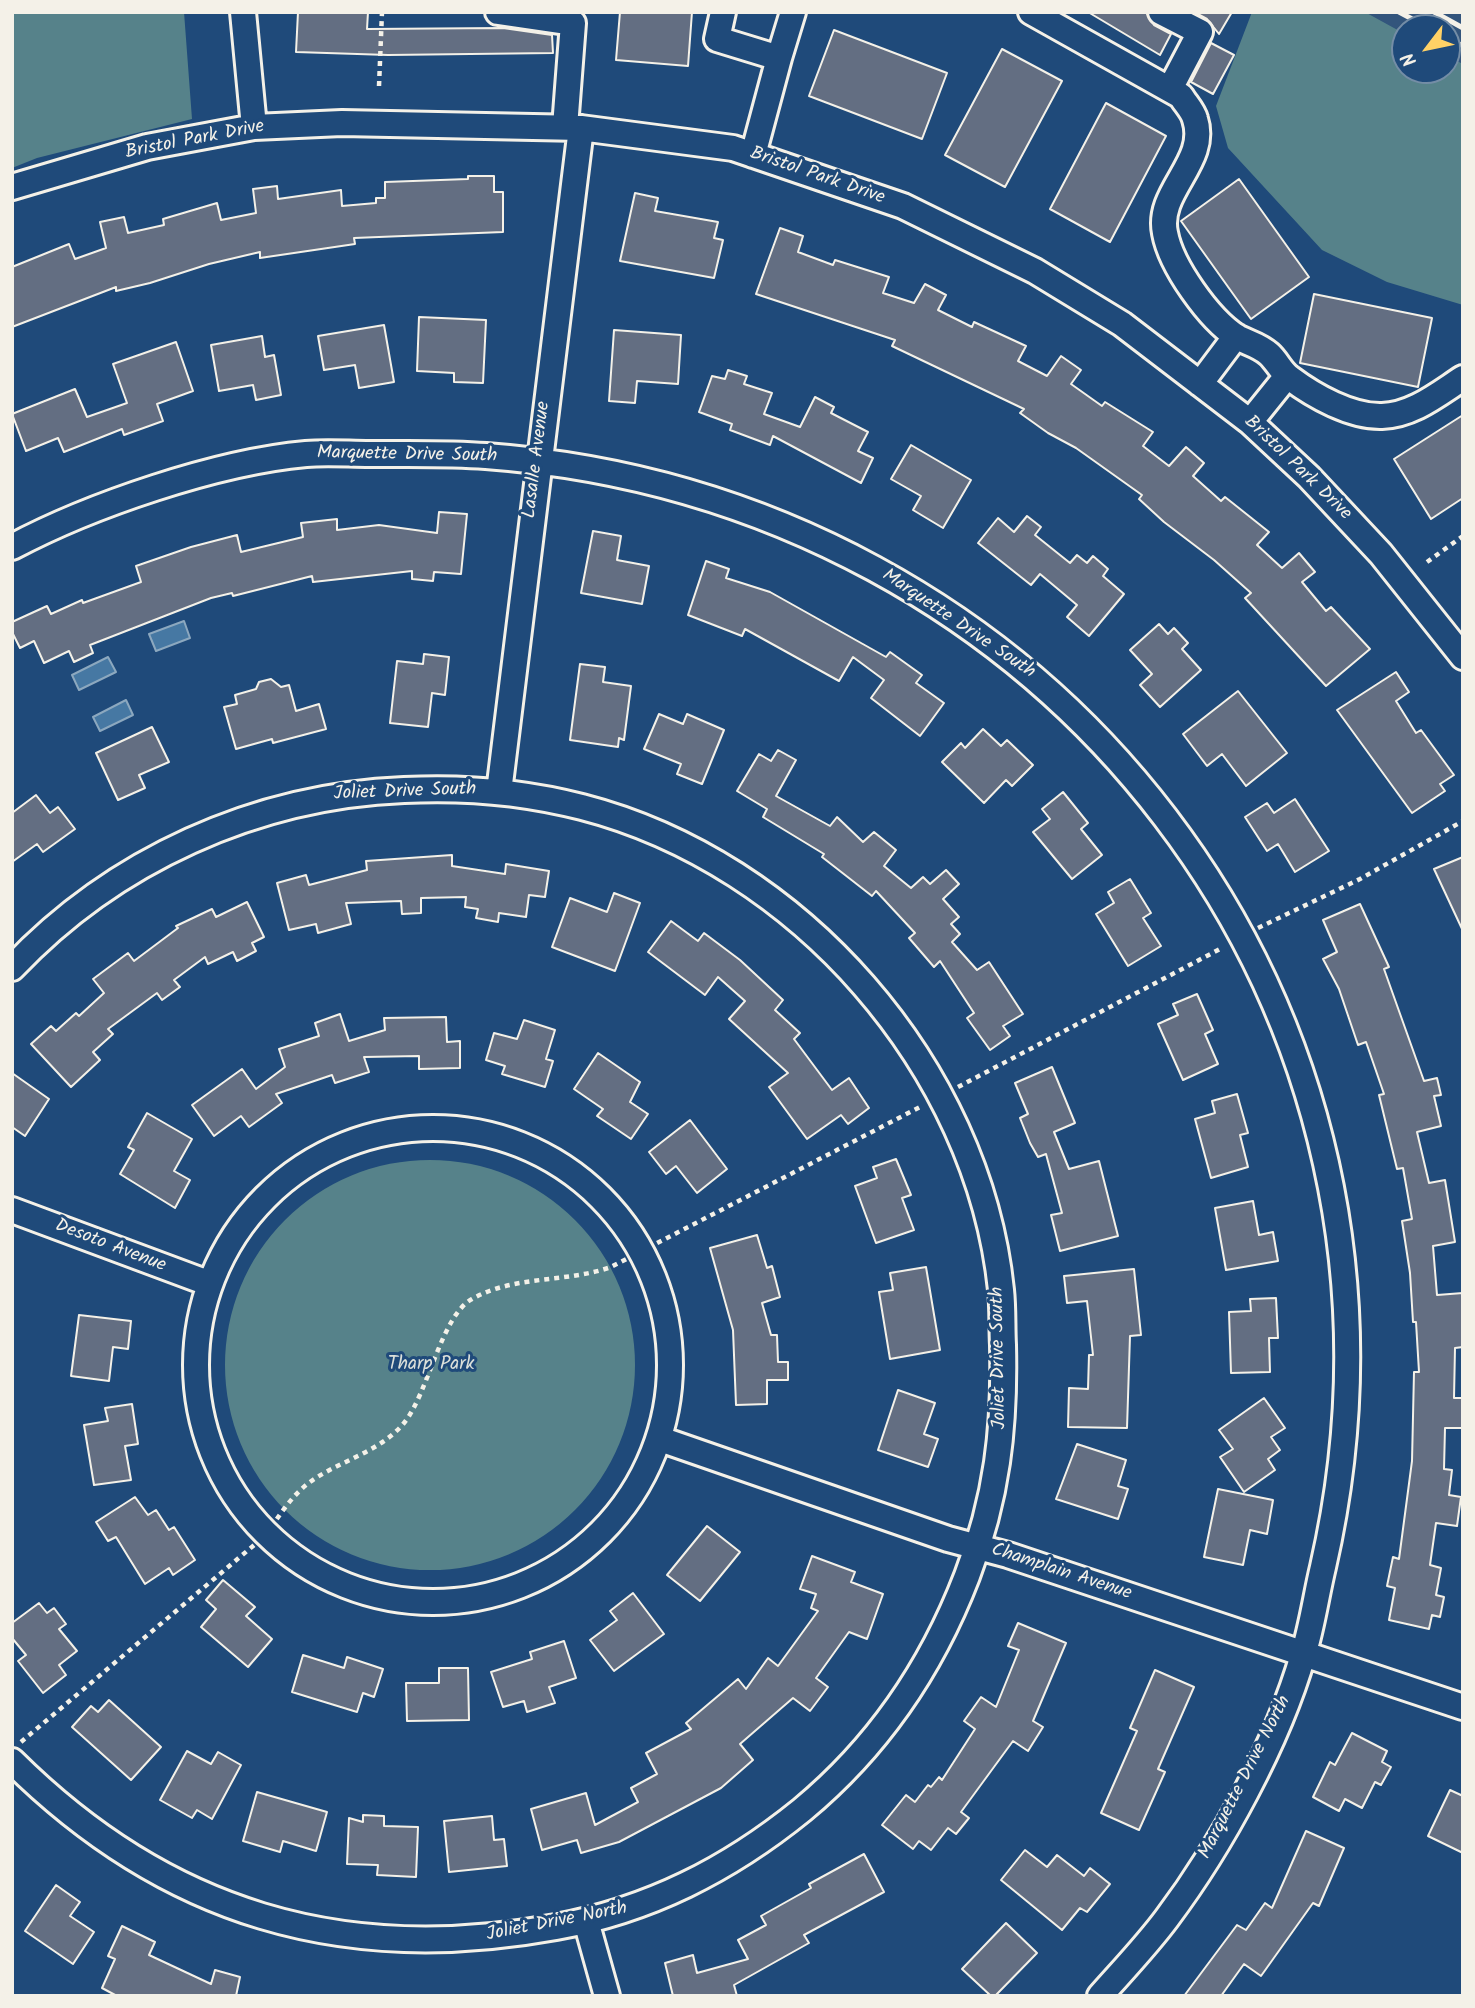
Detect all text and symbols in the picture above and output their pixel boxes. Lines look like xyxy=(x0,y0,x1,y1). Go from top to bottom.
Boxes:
north arrow xyxy=(1391,14,1461,84)
text: N xyxy=(1394,46,1426,72)
street label: Bristol Park Drive xyxy=(124,116,266,166)
street label: Bristol Park Drive xyxy=(747,143,887,211)
street label: Lasalle Avenue xyxy=(520,400,556,520)
street label: Bristol Park Drive xyxy=(1238,412,1356,526)
street label: Marquette Drive South xyxy=(317,443,497,469)
street label: Marquette Drive South xyxy=(877,565,1039,685)
street label: Joliet Drive South xyxy=(333,779,477,807)
street label: Desoto Avenue xyxy=(51,1215,169,1279)
street label: Joliet Drive South xyxy=(987,1286,1013,1430)
park label: Tharp Park xyxy=(388,1355,474,1377)
street label: Champlain Avenue xyxy=(988,1540,1134,1606)
street label: Marquette Drive North xyxy=(1195,1692,1297,1864)
street label: Joliet Drive North xyxy=(485,1898,629,1948)

